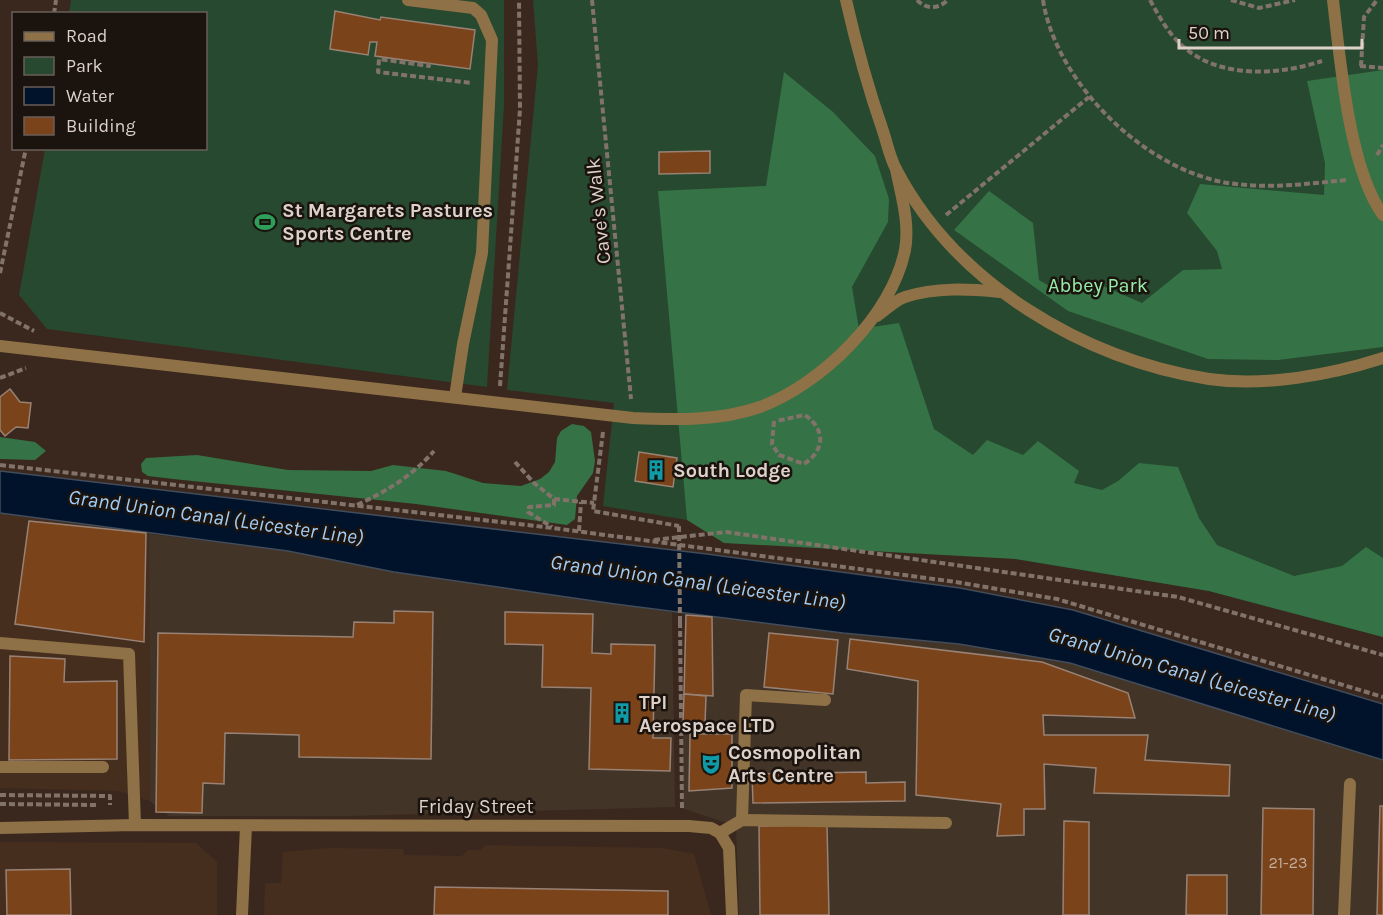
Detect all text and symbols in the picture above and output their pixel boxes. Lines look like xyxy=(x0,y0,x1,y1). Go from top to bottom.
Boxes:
legend xyxy=(12,12,207,150)
scale bar xyxy=(1179,12,1362,50)
text: 50 m xyxy=(1188,22,1230,44)
text: Road xyxy=(66,25,107,47)
text: Park xyxy=(66,55,103,77)
text: Water xyxy=(66,85,114,107)
text: Building xyxy=(66,115,136,137)
street label: Cave's Walk xyxy=(581,157,616,265)
place label: St Margarets Pastures Sports Centre xyxy=(282,199,493,245)
sports icon: St Margarets Pastures Sports Centre xyxy=(253,210,277,234)
park label: Abbey Park xyxy=(1048,274,1148,297)
building icon: South Lodge xyxy=(644,458,668,482)
place label: South Lodge xyxy=(673,459,791,482)
water label: Grand Union Canal (Leicester Line) xyxy=(67,484,365,550)
water label: Grand Union Canal (Leicester Line) xyxy=(549,549,847,615)
water label: Grand Union Canal (Leicester Line) xyxy=(1046,621,1339,727)
place label: TPI Aerospace LTD xyxy=(639,691,775,737)
building icon: TPI Aerospace LTD xyxy=(610,701,634,725)
place label: Cosmopolitan Arts Centre xyxy=(728,741,861,787)
theatre icon: Cosmopolitan Arts Centre xyxy=(699,752,723,776)
street label: Friday Street xyxy=(418,795,534,818)
house number: 21-23 xyxy=(1269,853,1307,872)

